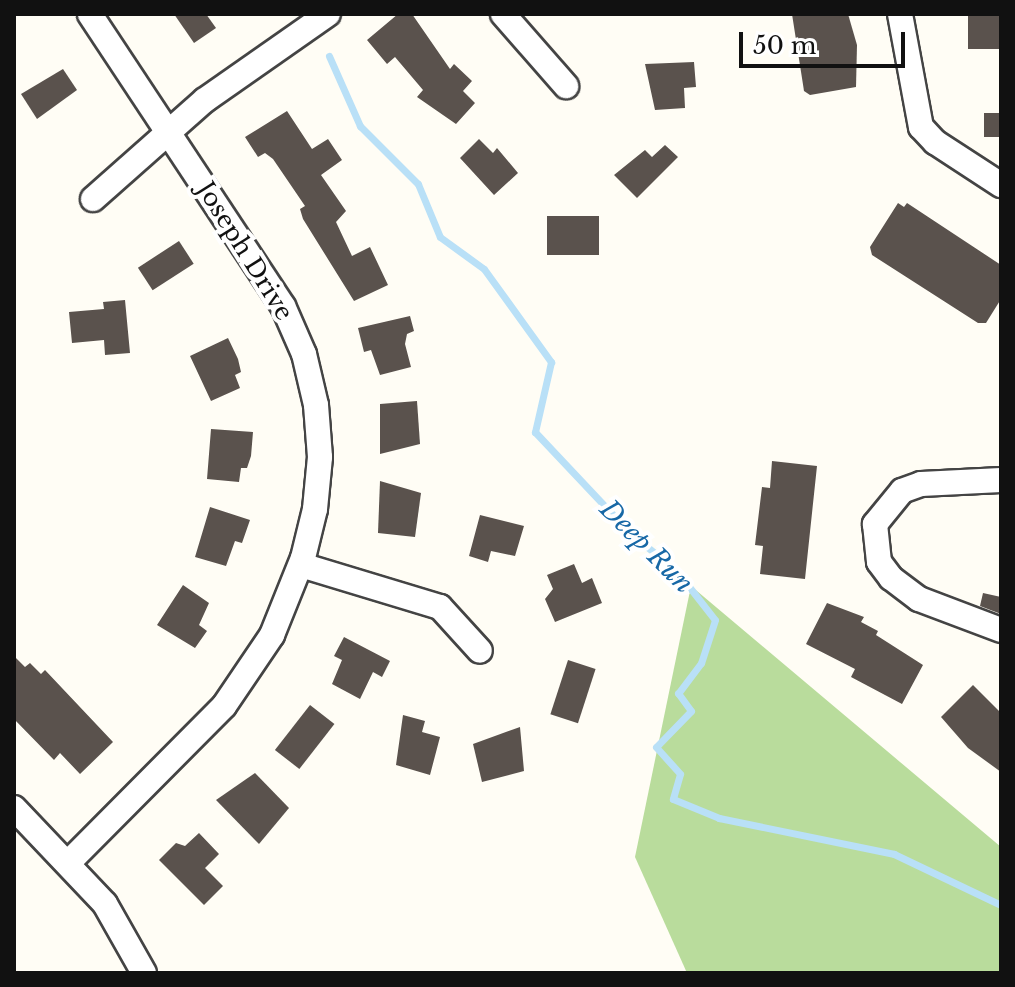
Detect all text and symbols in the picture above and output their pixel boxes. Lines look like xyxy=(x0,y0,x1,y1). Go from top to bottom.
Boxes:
scale bar xyxy=(743,16,909,66)
text: 50 m xyxy=(753,31,816,60)
street label: Joseph Drive xyxy=(191,177,299,325)
water label: Deep Run xyxy=(593,494,699,600)

